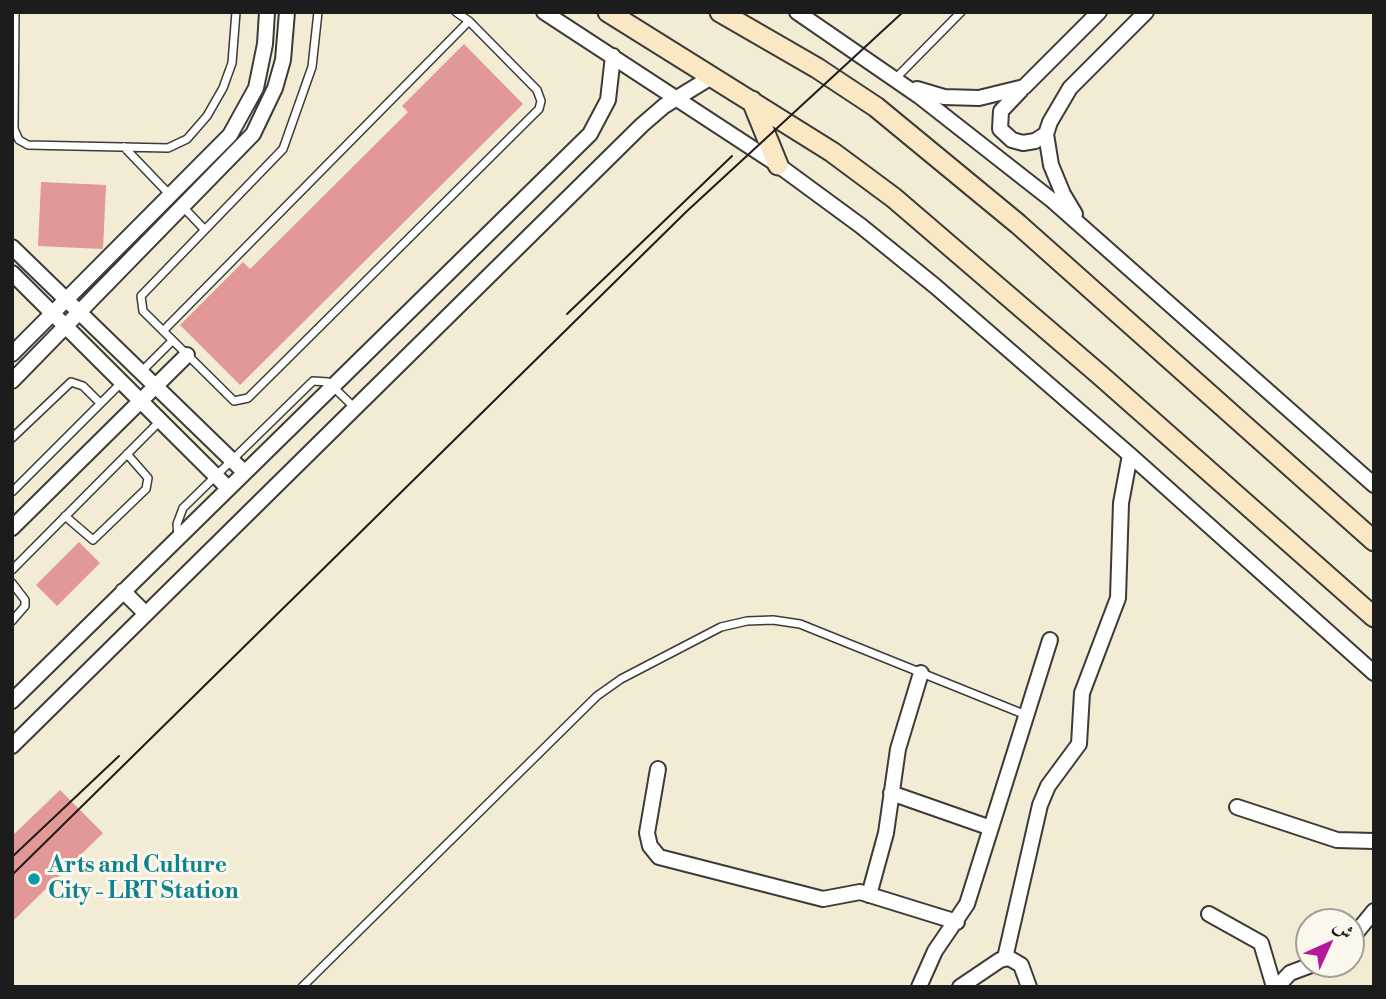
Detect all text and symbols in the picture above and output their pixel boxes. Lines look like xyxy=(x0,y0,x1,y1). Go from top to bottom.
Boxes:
place label: Arts and Culture City - LRT Station xyxy=(48,852,239,906)
marker: Arts and Culture City - LRT Station xyxy=(26,871,42,887)
north arrow xyxy=(1295,908,1365,978)
text: ش xyxy=(1328,914,1359,945)

